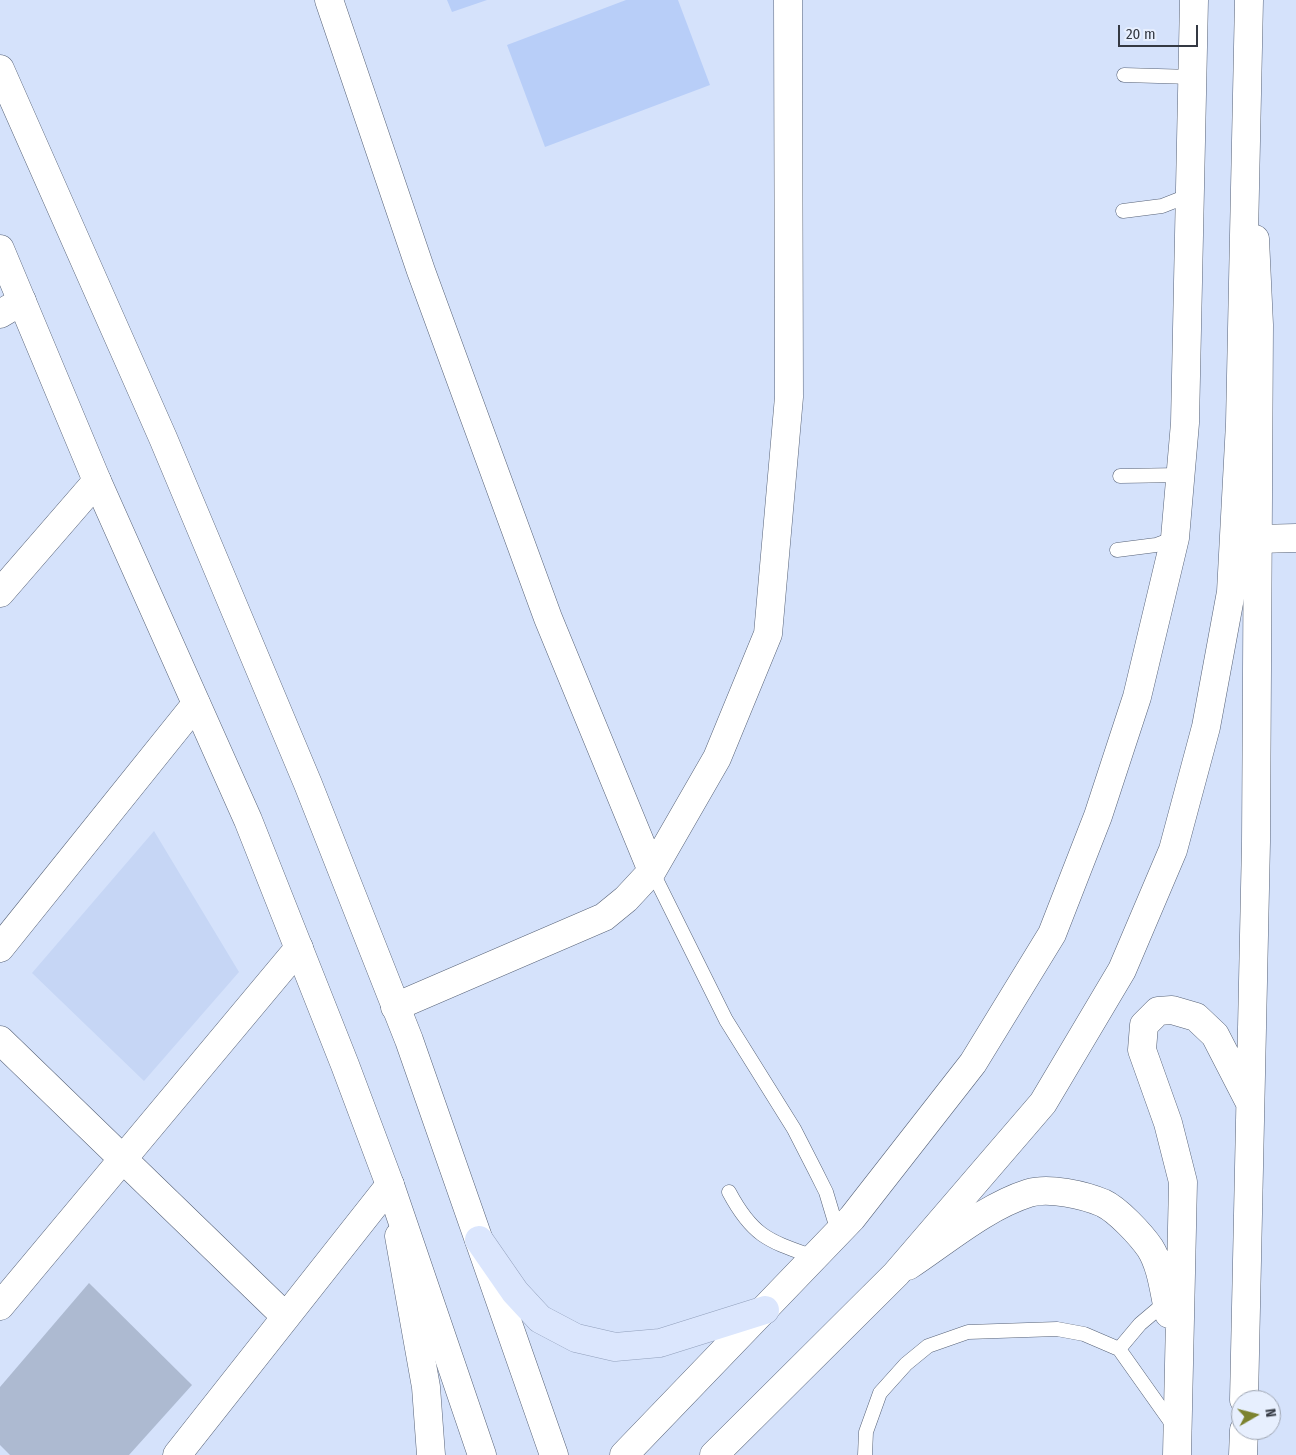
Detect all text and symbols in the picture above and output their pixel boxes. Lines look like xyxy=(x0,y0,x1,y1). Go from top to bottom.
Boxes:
scale bar xyxy=(1121,15,1201,47)
text: 20 m xyxy=(1126,25,1156,43)
north arrow xyxy=(1231,1390,1281,1440)
text: N xyxy=(1261,1408,1279,1418)

